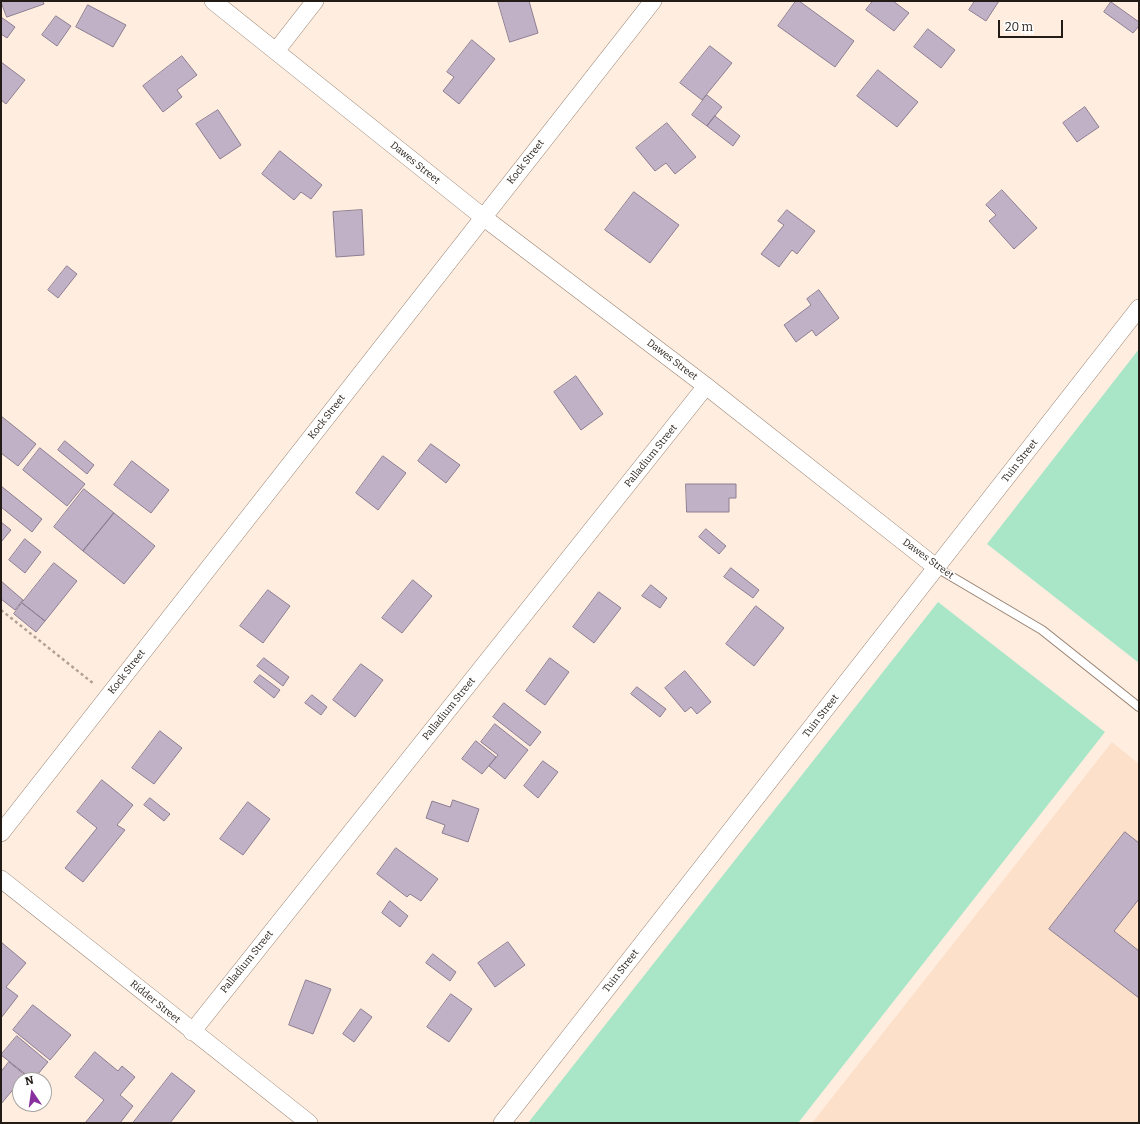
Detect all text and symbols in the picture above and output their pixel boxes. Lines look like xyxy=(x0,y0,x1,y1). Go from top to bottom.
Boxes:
scale bar xyxy=(1000,12,1065,38)
text: 20 m xyxy=(1005,20,1033,34)
street label: Kock Street xyxy=(505,137,547,187)
street label: Dawes Street xyxy=(388,139,442,187)
street label: Dawes Street xyxy=(644,337,700,383)
street label: Kock Street xyxy=(306,392,348,442)
street label: Palladium Street xyxy=(622,422,680,490)
street label: Tuin Street xyxy=(999,437,1041,485)
street label: Dawes Street xyxy=(900,536,956,582)
street label: Kock Street xyxy=(106,647,148,697)
street label: Palladium Street xyxy=(420,675,478,743)
street label: Tuin Street xyxy=(800,692,842,740)
street label: Palladium Street xyxy=(218,928,276,996)
street label: Tuin Street xyxy=(600,947,642,995)
street label: Ridder Street xyxy=(127,978,183,1026)
north arrow xyxy=(12,1072,52,1112)
text: N xyxy=(24,1074,35,1088)

